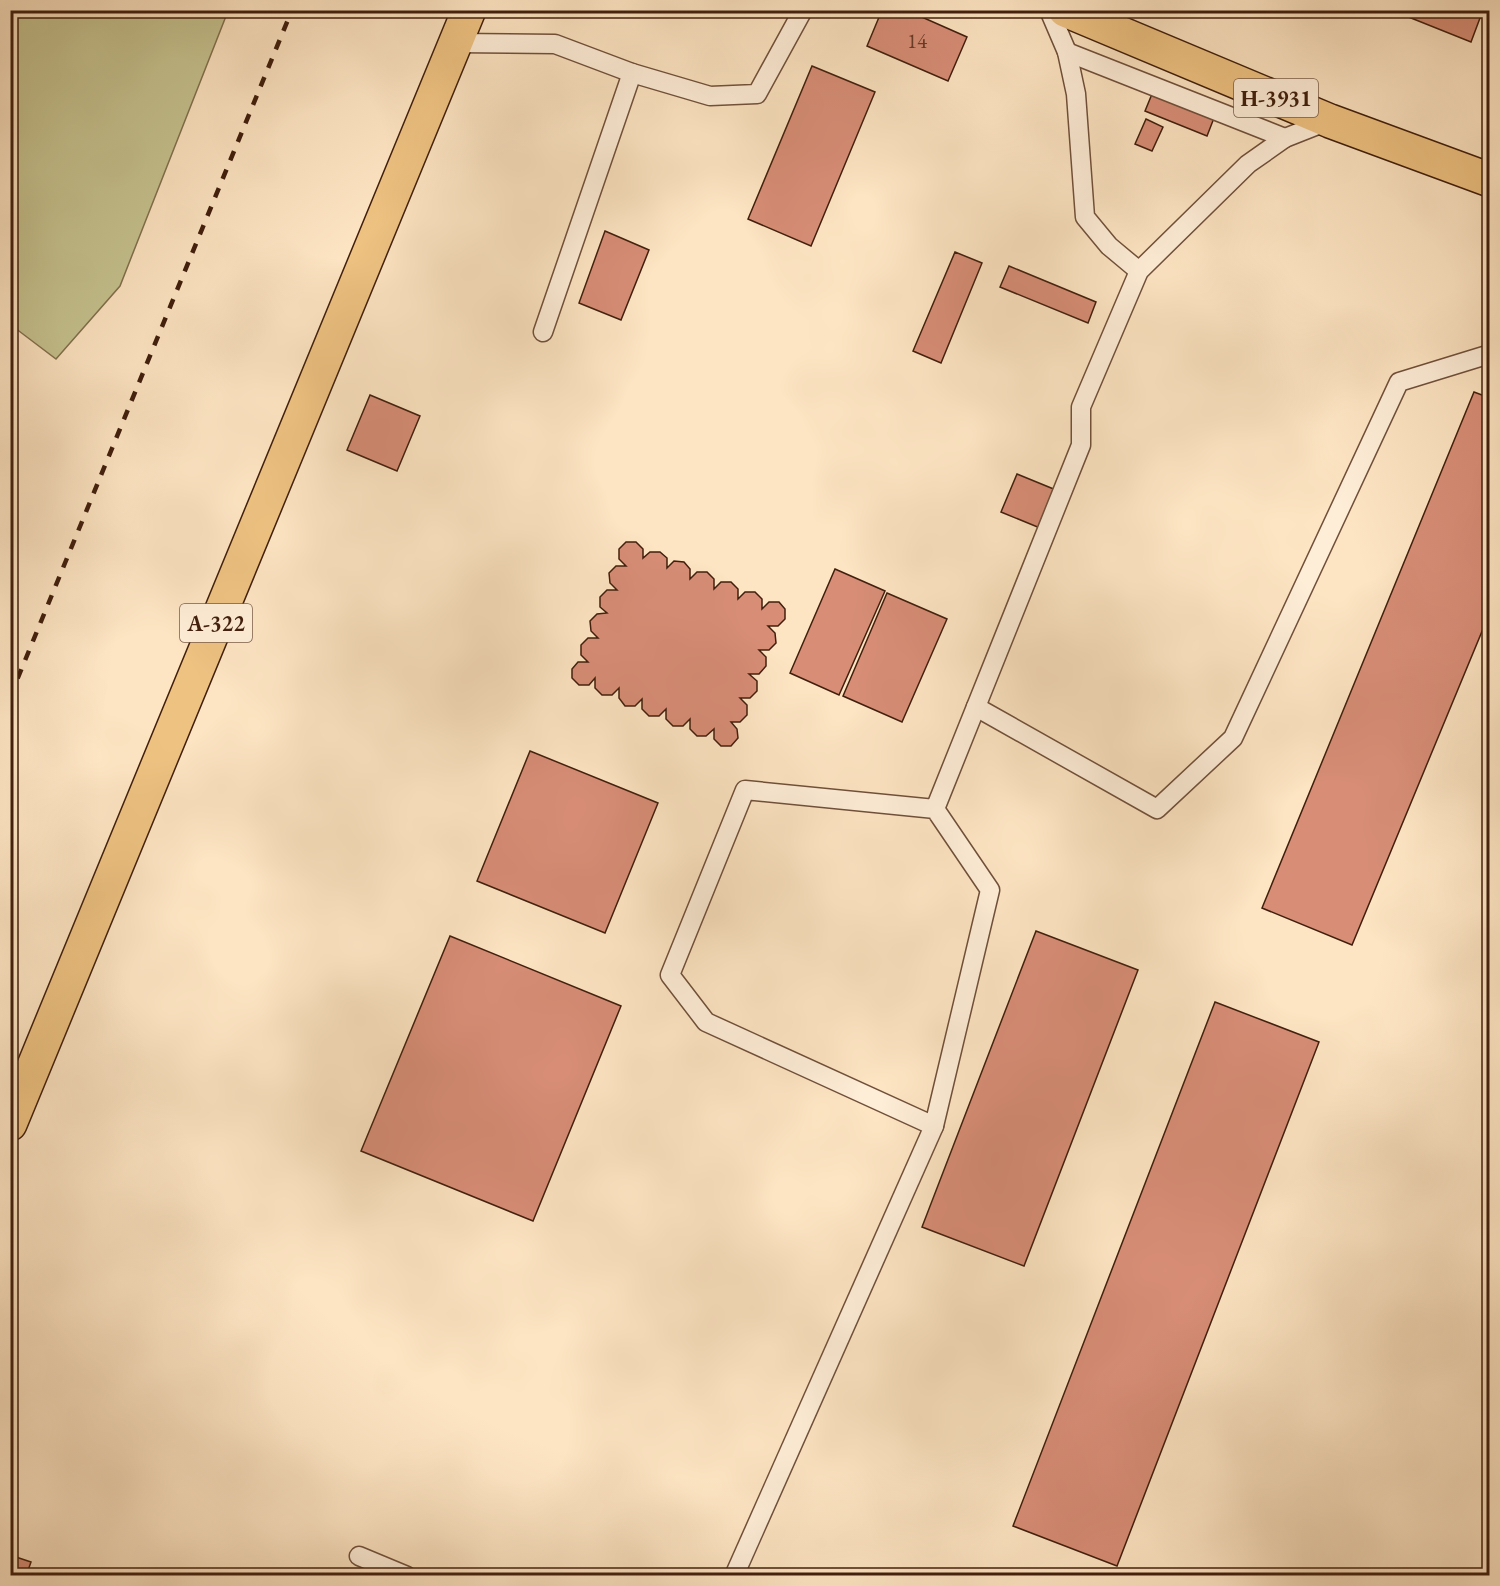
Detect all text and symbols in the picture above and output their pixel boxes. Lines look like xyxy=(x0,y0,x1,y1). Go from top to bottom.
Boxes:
house number: 14 xyxy=(907,27,928,54)
road number: Н-3931 xyxy=(1234,79,1318,117)
road number: А-322 xyxy=(180,604,252,642)

